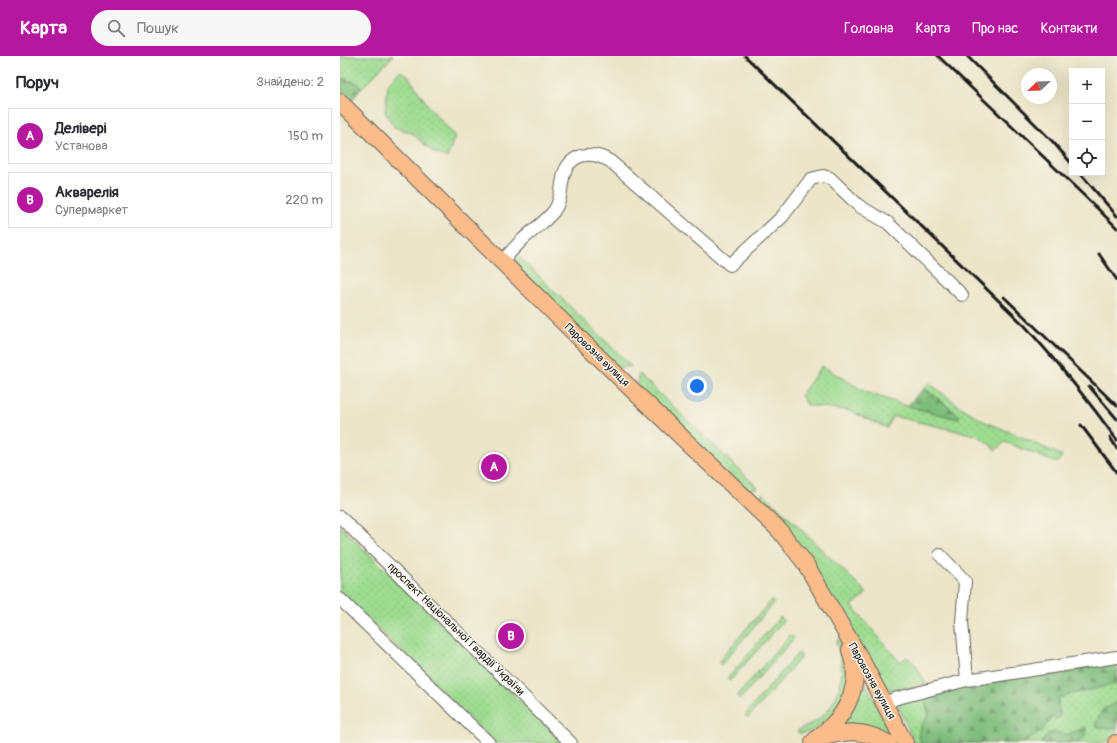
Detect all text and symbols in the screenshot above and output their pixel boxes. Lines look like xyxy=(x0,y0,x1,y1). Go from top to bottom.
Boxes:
search box xyxy=(91,10,371,46)
text: Карта xyxy=(20,16,67,40)
icon: search xyxy=(105,17,127,39)
text: Пошук xyxy=(137,19,179,38)
text: Головна xyxy=(844,20,894,37)
text: Карта xyxy=(916,20,950,37)
text: Про нас xyxy=(972,20,1018,37)
text: Контакти xyxy=(1040,20,1097,37)
north arrow xyxy=(1021,68,1057,104)
map controls xyxy=(1069,68,1105,176)
button: + xyxy=(1069,68,1105,104)
text: Поруч xyxy=(16,72,59,93)
text: Знайдено: 2 xyxy=(256,74,324,90)
button: − xyxy=(1069,104,1105,140)
text: Делівері xyxy=(55,119,106,138)
text: A xyxy=(26,128,34,144)
text: 150 m xyxy=(288,128,323,144)
text: Установа xyxy=(55,138,108,154)
button: locate xyxy=(1069,140,1105,176)
text: Акварелія xyxy=(55,183,119,202)
text: B xyxy=(26,192,34,208)
text: 220 m xyxy=(285,192,323,208)
text: Супермаркет xyxy=(55,202,128,218)
street label: Паровозна вулиця xyxy=(562,321,632,389)
your location xyxy=(687,376,707,396)
pin: A xyxy=(481,452,507,482)
street label: проспект Національної Гвардії України xyxy=(385,560,527,698)
pin: B xyxy=(498,621,524,651)
street label: Паровозна вулиця xyxy=(846,641,898,721)

